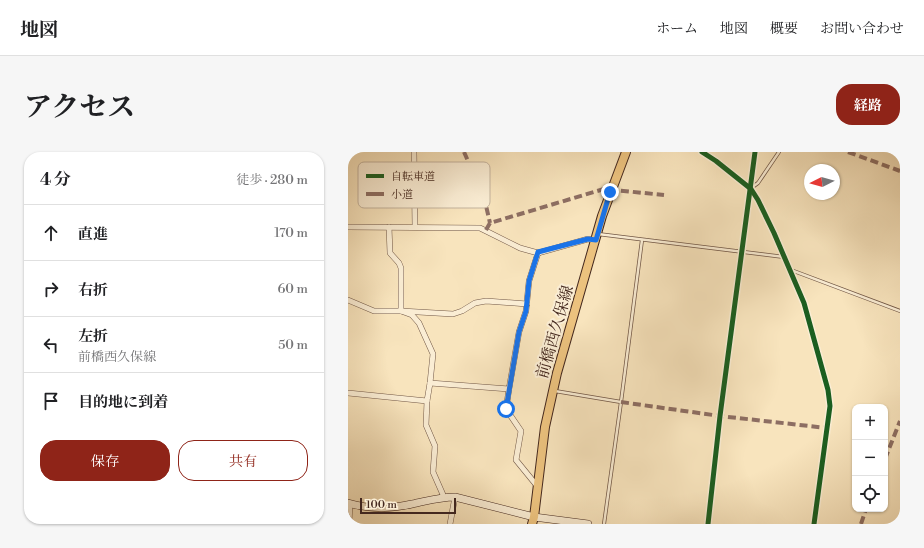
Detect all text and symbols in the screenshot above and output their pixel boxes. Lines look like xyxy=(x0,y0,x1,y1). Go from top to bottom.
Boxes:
text: 地図 xyxy=(20,18,58,42)
text: ホーム xyxy=(656,20,698,38)
text: 地図 xyxy=(720,20,748,38)
text: 概要 xyxy=(770,20,798,38)
text: お問い合わせ xyxy=(820,20,904,38)
button: 経路 xyxy=(836,84,900,125)
text: アクセス xyxy=(24,90,135,125)
legend xyxy=(358,162,490,208)
north arrow xyxy=(804,164,840,200)
text: 4 分 xyxy=(40,169,71,191)
text: 自転車道 xyxy=(391,170,435,184)
text: 徒歩 · 280 m xyxy=(236,172,308,188)
route end xyxy=(601,183,619,201)
text: 小道 xyxy=(391,188,413,202)
icon: ahead xyxy=(40,222,62,244)
text: 直進 xyxy=(78,225,108,244)
text: 170 m xyxy=(274,225,308,241)
icon: right xyxy=(40,278,62,300)
text: 右折 xyxy=(78,281,108,300)
text: 60 m xyxy=(277,281,308,297)
street label: 前橋西久保線 xyxy=(532,283,578,381)
text: 左折 xyxy=(78,327,108,346)
icon: left xyxy=(40,334,62,356)
text: 50 m xyxy=(278,337,308,353)
text: 前橋西久保線 xyxy=(78,349,156,365)
icon: arrive xyxy=(40,390,62,412)
text: 目的地に到着 xyxy=(78,393,168,412)
route start xyxy=(497,400,515,418)
map controls xyxy=(852,404,888,512)
button: + xyxy=(852,404,888,440)
button: 保存 xyxy=(40,440,170,481)
button: 共有 xyxy=(178,440,308,481)
button: − xyxy=(852,440,888,476)
button: locate xyxy=(852,476,888,512)
scale bar xyxy=(360,496,456,515)
text: 100 m xyxy=(366,498,397,512)

